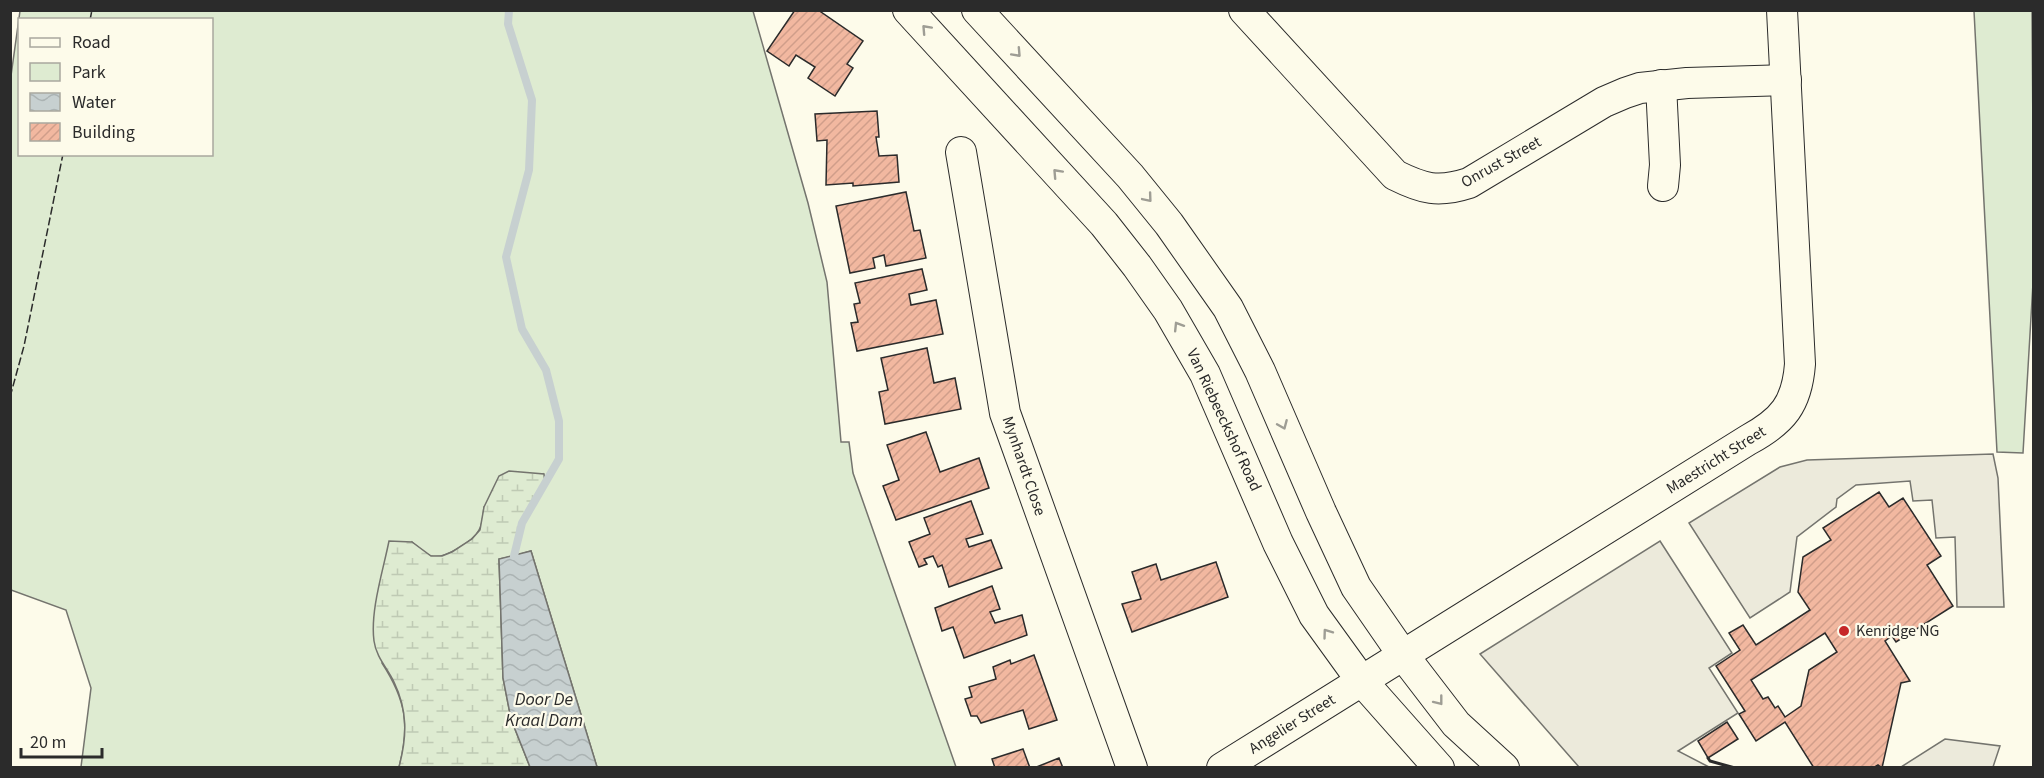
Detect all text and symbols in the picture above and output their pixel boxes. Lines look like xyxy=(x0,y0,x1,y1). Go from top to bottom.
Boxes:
legend xyxy=(18,18,213,156)
one-way arrow xyxy=(922,25,933,36)
text: Road xyxy=(72,30,111,55)
one-way arrow xyxy=(1010,47,1021,57)
text: Park xyxy=(72,60,106,85)
text: Water xyxy=(72,90,116,115)
text: Building xyxy=(72,120,135,145)
street label: Onrust Street xyxy=(1457,131,1546,193)
one-way arrow xyxy=(1054,169,1065,180)
one-way arrow xyxy=(1141,191,1152,202)
one-way arrow xyxy=(1173,322,1185,332)
street label: Van Riebeeckshof Road xyxy=(1181,345,1267,495)
street label: Mynhardt Close xyxy=(997,413,1051,519)
one-way arrow xyxy=(1276,419,1288,430)
street label: Maestricht Street xyxy=(1662,420,1771,499)
place label: Kenridge NG xyxy=(1856,620,1939,642)
marker: Kenridge NG xyxy=(1837,624,1851,638)
one-way arrow xyxy=(1323,628,1334,639)
water label: Door De Kraal Dam xyxy=(505,687,583,733)
street label: Angelier Street xyxy=(1245,688,1340,759)
one-way arrow xyxy=(1432,695,1443,706)
scale bar xyxy=(21,721,102,759)
text: 20 m xyxy=(30,730,66,755)

